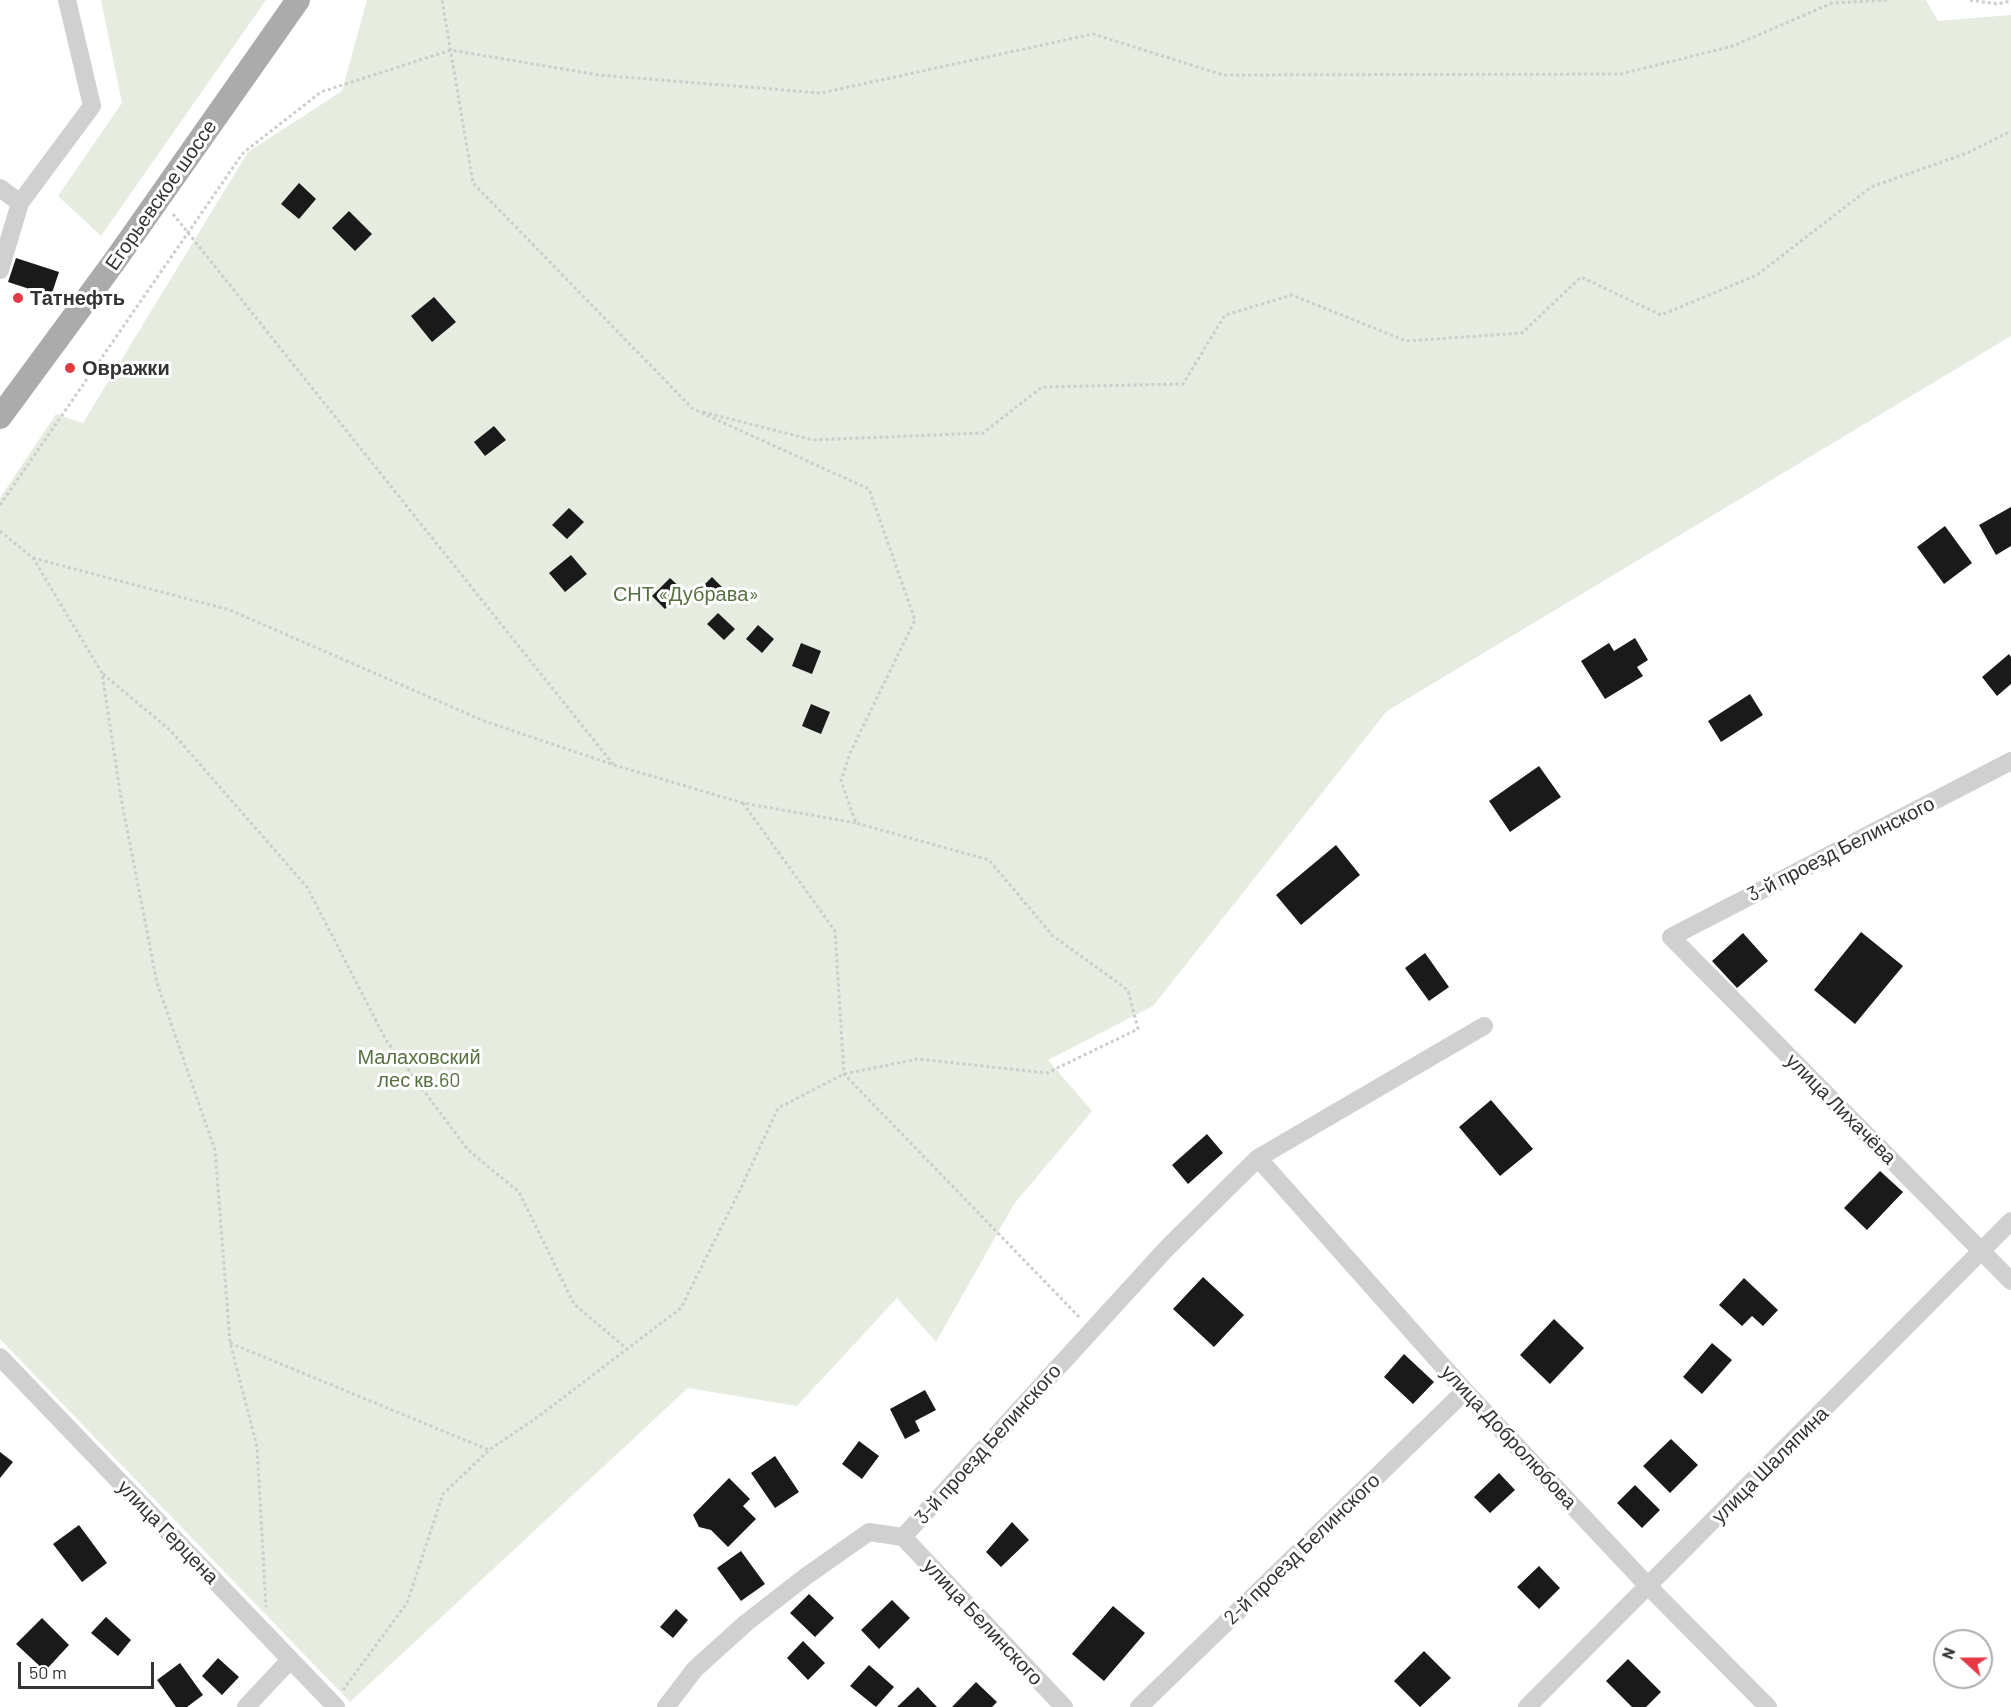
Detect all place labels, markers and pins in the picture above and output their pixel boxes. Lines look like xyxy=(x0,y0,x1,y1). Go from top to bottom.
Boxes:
place label: Татнефть xyxy=(30,286,125,310)
marker: Татнефть xyxy=(11,291,25,305)
place label: Овражки xyxy=(82,356,170,380)
marker: Овражки xyxy=(63,361,77,375)

